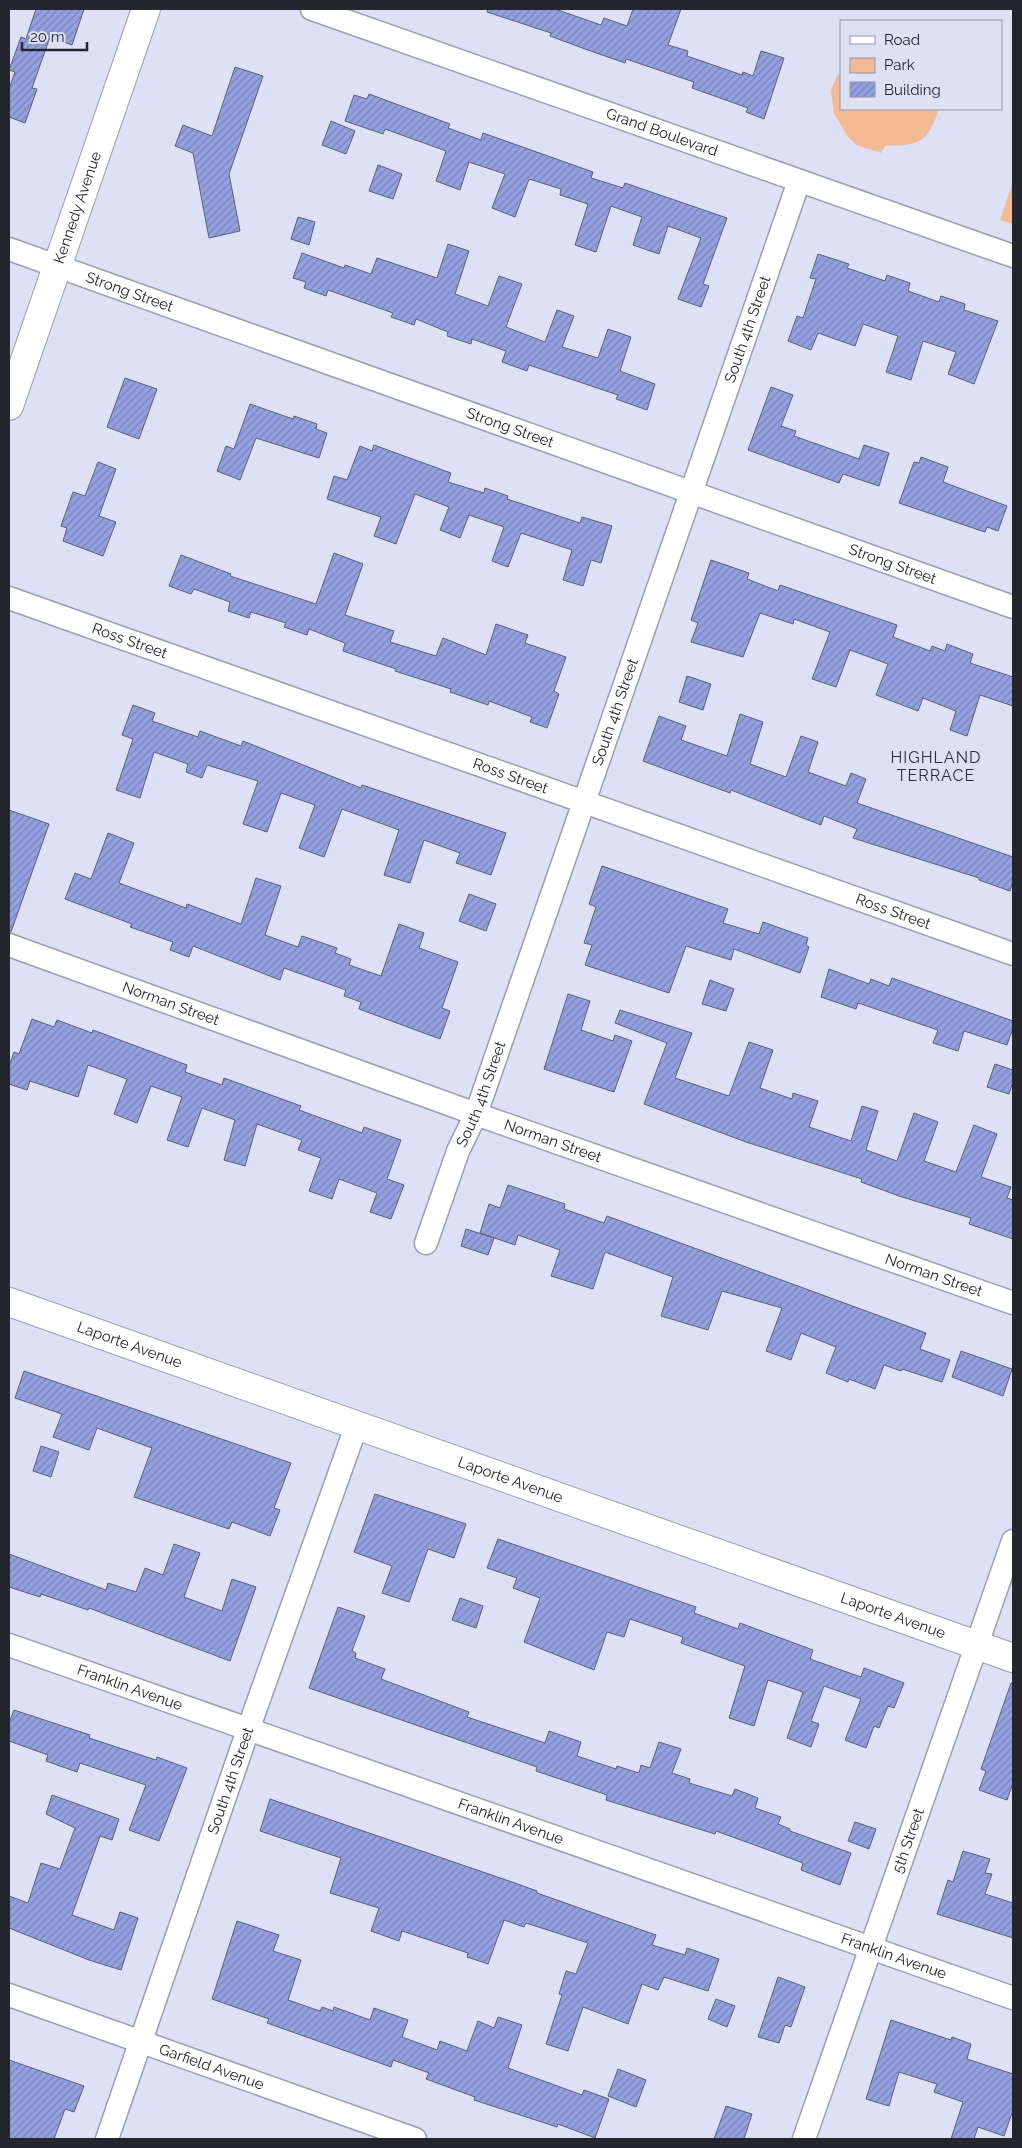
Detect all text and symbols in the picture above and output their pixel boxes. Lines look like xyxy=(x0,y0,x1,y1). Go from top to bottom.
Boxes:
scale bar xyxy=(22,20,88,52)
legend xyxy=(840,20,1002,110)
text: 20 m xyxy=(30,28,65,46)
text: Road xyxy=(884,31,920,49)
text: Park xyxy=(884,56,915,74)
text: Building xyxy=(884,81,941,99)
street label: Grand Boulevard xyxy=(604,104,720,160)
street label: Kennedy Avenue xyxy=(50,149,105,266)
street label: Strong Street xyxy=(83,268,176,316)
street label: South 4th Street xyxy=(721,273,775,385)
street label: Strong Street xyxy=(464,404,556,452)
street label: Strong Street xyxy=(846,540,939,588)
street label: Ross Street xyxy=(90,619,170,662)
street label: South 4th Street xyxy=(588,656,642,768)
district label: HIGHLAND TERRACE xyxy=(891,748,981,785)
street label: Ross Street xyxy=(470,754,550,797)
street label: Ross Street xyxy=(853,890,933,933)
street label: Norman Street xyxy=(120,978,222,1029)
street label: South 4th Street xyxy=(452,1039,510,1150)
street label: Norman Street xyxy=(502,1116,604,1166)
street label: Norman Street xyxy=(883,1250,985,1301)
street label: Laporte Avenue xyxy=(75,1318,185,1372)
street label: Laporte Avenue xyxy=(455,1453,566,1507)
street label: Laporte Avenue xyxy=(838,1589,948,1642)
street label: Franklin Avenue xyxy=(75,1661,185,1714)
street label: South 4th Street xyxy=(204,1725,257,1837)
street label: Franklin Avenue xyxy=(456,1795,566,1848)
street label: 5th Street xyxy=(889,1806,928,1875)
street label: Franklin Avenue xyxy=(839,1929,949,1983)
street label: Garfield Avenue xyxy=(157,2040,267,2094)

